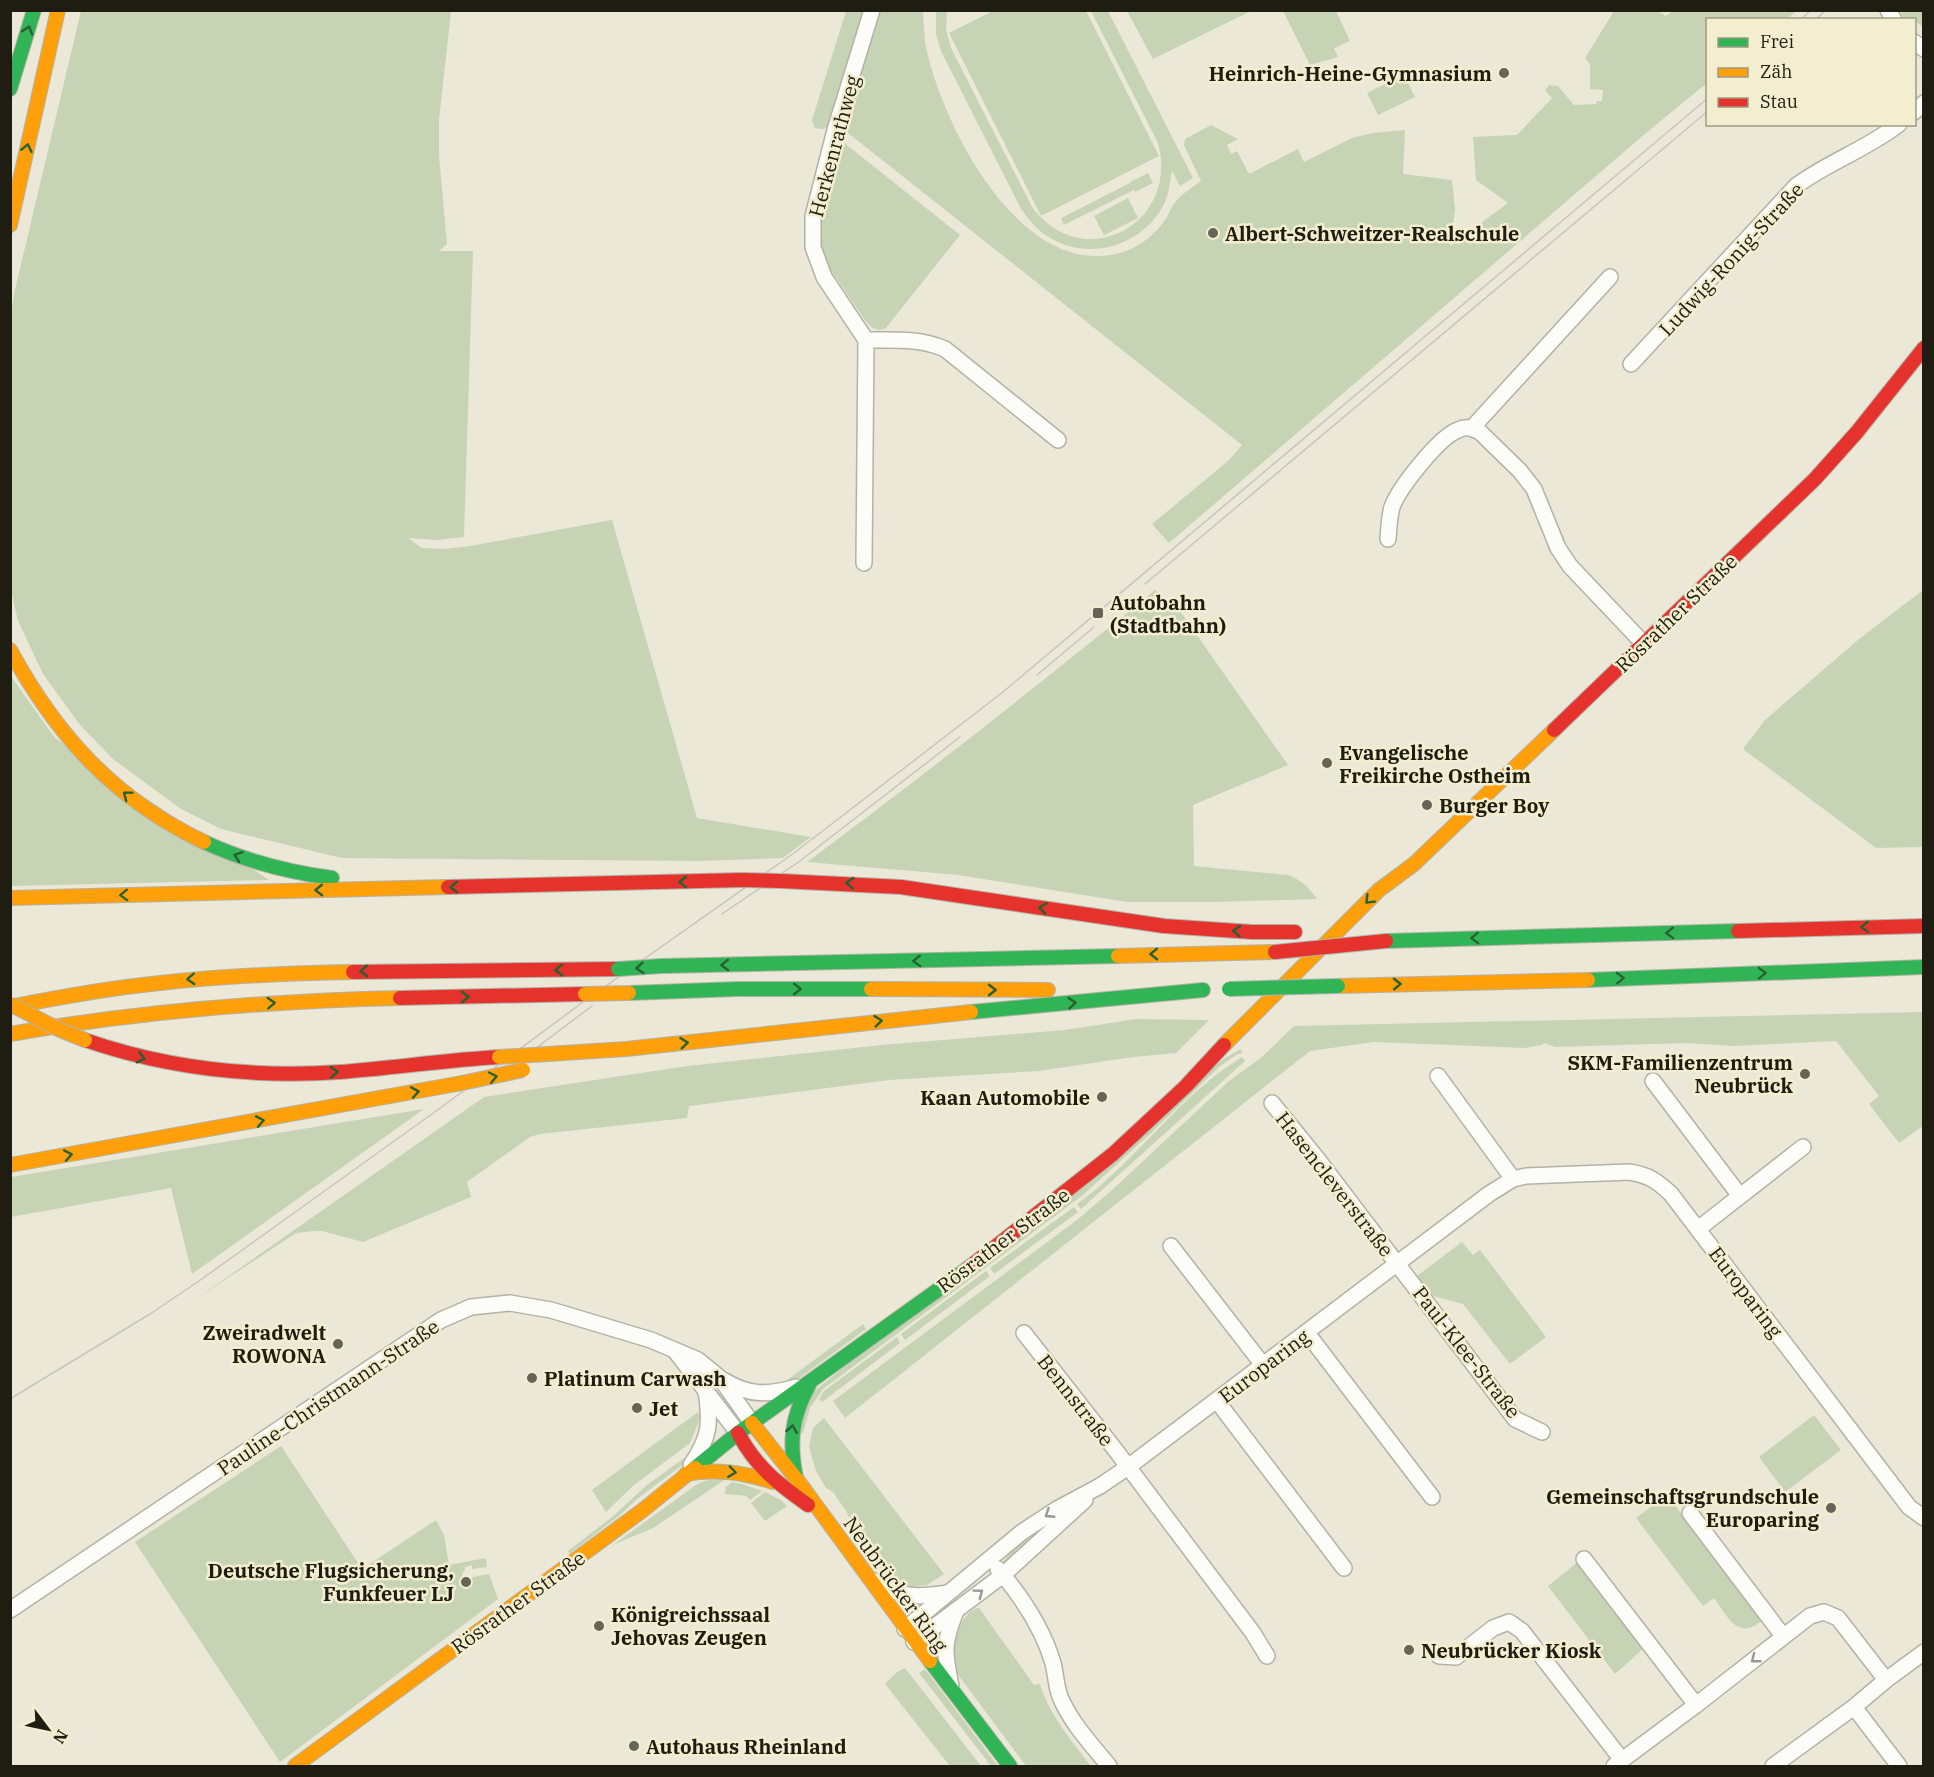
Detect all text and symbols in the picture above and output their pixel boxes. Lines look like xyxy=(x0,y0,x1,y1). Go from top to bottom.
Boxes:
legend xyxy=(1706,18,1916,126)
one-way arrow xyxy=(21,25,33,36)
text: Frei xyxy=(1760,30,1794,53)
place label: Heinrich-Heine-Gymnasium xyxy=(1209,60,1492,87)
text: Zäh xyxy=(1760,60,1793,83)
marker: Heinrich-Heine-Gymnasium xyxy=(1497,66,1511,80)
street label: Herkenrathweg xyxy=(802,72,866,220)
text: Stau xyxy=(1760,90,1798,113)
one-way arrow xyxy=(20,143,33,153)
street label: Ludwig-Ronig-Straße xyxy=(1653,176,1809,342)
place label: Albert-Schweitzer-Realschule xyxy=(1225,220,1519,247)
marker: Albert-Schweitzer-Realschule xyxy=(1206,226,1220,240)
street label: Rösrather Straße xyxy=(1609,548,1743,678)
place label: Autobahn (Stadtbahn) xyxy=(1110,589,1226,639)
marker: Autobahn (Stadtbahn) xyxy=(1091,606,1105,620)
place label: Evangelische Freikirche Ostheim xyxy=(1339,739,1531,789)
marker: Evangelische Freikirche Ostheim xyxy=(1320,756,1334,770)
one-way arrow xyxy=(122,791,133,802)
place label: Burger Boy xyxy=(1439,792,1550,819)
marker: Burger Boy xyxy=(1420,798,1434,812)
one-way arrow xyxy=(233,851,244,864)
one-way arrow xyxy=(679,876,688,888)
one-way arrow xyxy=(845,877,854,890)
one-way arrow xyxy=(450,881,459,893)
one-way arrow xyxy=(314,884,323,897)
one-way arrow xyxy=(119,889,128,902)
one-way arrow xyxy=(1365,893,1376,904)
one-way arrow xyxy=(1039,902,1049,915)
one-way arrow xyxy=(1861,921,1870,934)
one-way arrow xyxy=(1232,925,1241,938)
one-way arrow xyxy=(1666,927,1675,939)
one-way arrow xyxy=(1471,932,1480,945)
one-way arrow xyxy=(1149,948,1158,961)
one-way arrow xyxy=(913,955,922,967)
one-way arrow xyxy=(721,959,730,971)
one-way arrow xyxy=(635,961,644,974)
one-way arrow xyxy=(555,964,564,976)
one-way arrow xyxy=(360,965,369,978)
one-way arrow xyxy=(1757,967,1766,979)
one-way arrow xyxy=(186,972,195,985)
one-way arrow xyxy=(1615,972,1624,985)
one-way arrow xyxy=(1392,978,1401,991)
one-way arrow xyxy=(792,983,801,995)
one-way arrow xyxy=(987,984,996,996)
one-way arrow xyxy=(461,990,470,1003)
one-way arrow xyxy=(266,997,275,1010)
one-way arrow xyxy=(1068,997,1077,1010)
one-way arrow xyxy=(873,1015,883,1028)
one-way arrow xyxy=(680,1037,689,1049)
place label: SKM-Familienzentrum Neubrück xyxy=(1567,1049,1794,1099)
one-way arrow xyxy=(136,1051,146,1064)
one-way arrow xyxy=(330,1065,339,1078)
marker: SKM-Familienzentrum Neubrück xyxy=(1798,1067,1812,1081)
one-way arrow xyxy=(487,1071,497,1084)
place label: Kaan Automobile xyxy=(920,1084,1090,1111)
one-way arrow xyxy=(410,1086,420,1098)
marker: Kaan Automobile xyxy=(1095,1090,1109,1104)
street label: Hasencleverstraße xyxy=(1270,1106,1400,1262)
one-way arrow xyxy=(255,1115,265,1128)
one-way arrow xyxy=(63,1149,73,1161)
street label: Rösrather Straße xyxy=(931,1181,1075,1299)
street label: Europaring xyxy=(1703,1241,1789,1343)
street label: Paul-Klee-Straße xyxy=(1407,1280,1527,1424)
street label: Pauline-Christmann-Straße xyxy=(212,1313,444,1481)
place label: Zweiradwelt ROWONA xyxy=(203,1319,327,1369)
street label: Europaring xyxy=(1213,1323,1315,1409)
marker: Zweiradwelt ROWONA xyxy=(331,1337,345,1351)
street label: Bennstraße xyxy=(1032,1348,1120,1452)
place label: Platinum Carwash xyxy=(544,1365,727,1392)
marker: Platinum Carwash xyxy=(525,1371,539,1385)
place label: Jet xyxy=(649,1395,678,1422)
marker: Jet xyxy=(630,1401,644,1415)
one-way arrow xyxy=(785,1424,798,1434)
one-way arrow xyxy=(727,1465,736,1477)
place label: Gemeinschaftsgrundschule Europaring xyxy=(1546,1483,1819,1533)
marker: Gemeinschaftsgrundschule Europaring xyxy=(1824,1501,1838,1515)
one-way arrow xyxy=(1045,1507,1056,1518)
street label: Neubrücker Ring xyxy=(838,1511,954,1657)
street label: Rösrather Straße xyxy=(445,1544,591,1660)
place label: Deutsche Flugsicherung, Funkfeuer LJ xyxy=(208,1557,454,1607)
marker: Deutsche Flugsicherung, Funkfeuer LJ xyxy=(459,1575,473,1589)
one-way arrow xyxy=(973,1589,984,1600)
place label: Königreichssaal Jehovas Zeugen xyxy=(611,1601,770,1651)
marker: Königreichssaal Jehovas Zeugen xyxy=(592,1619,606,1633)
place label: Neubrücker Kiosk xyxy=(1421,1637,1602,1664)
marker: Neubrücker Kiosk xyxy=(1402,1643,1416,1657)
one-way arrow xyxy=(1751,1652,1762,1663)
north arrow xyxy=(18,1699,78,1759)
text: N xyxy=(49,1726,73,1748)
place label: Autohaus Rheinland xyxy=(646,1733,847,1760)
marker: Autohaus Rheinland xyxy=(627,1739,641,1753)

